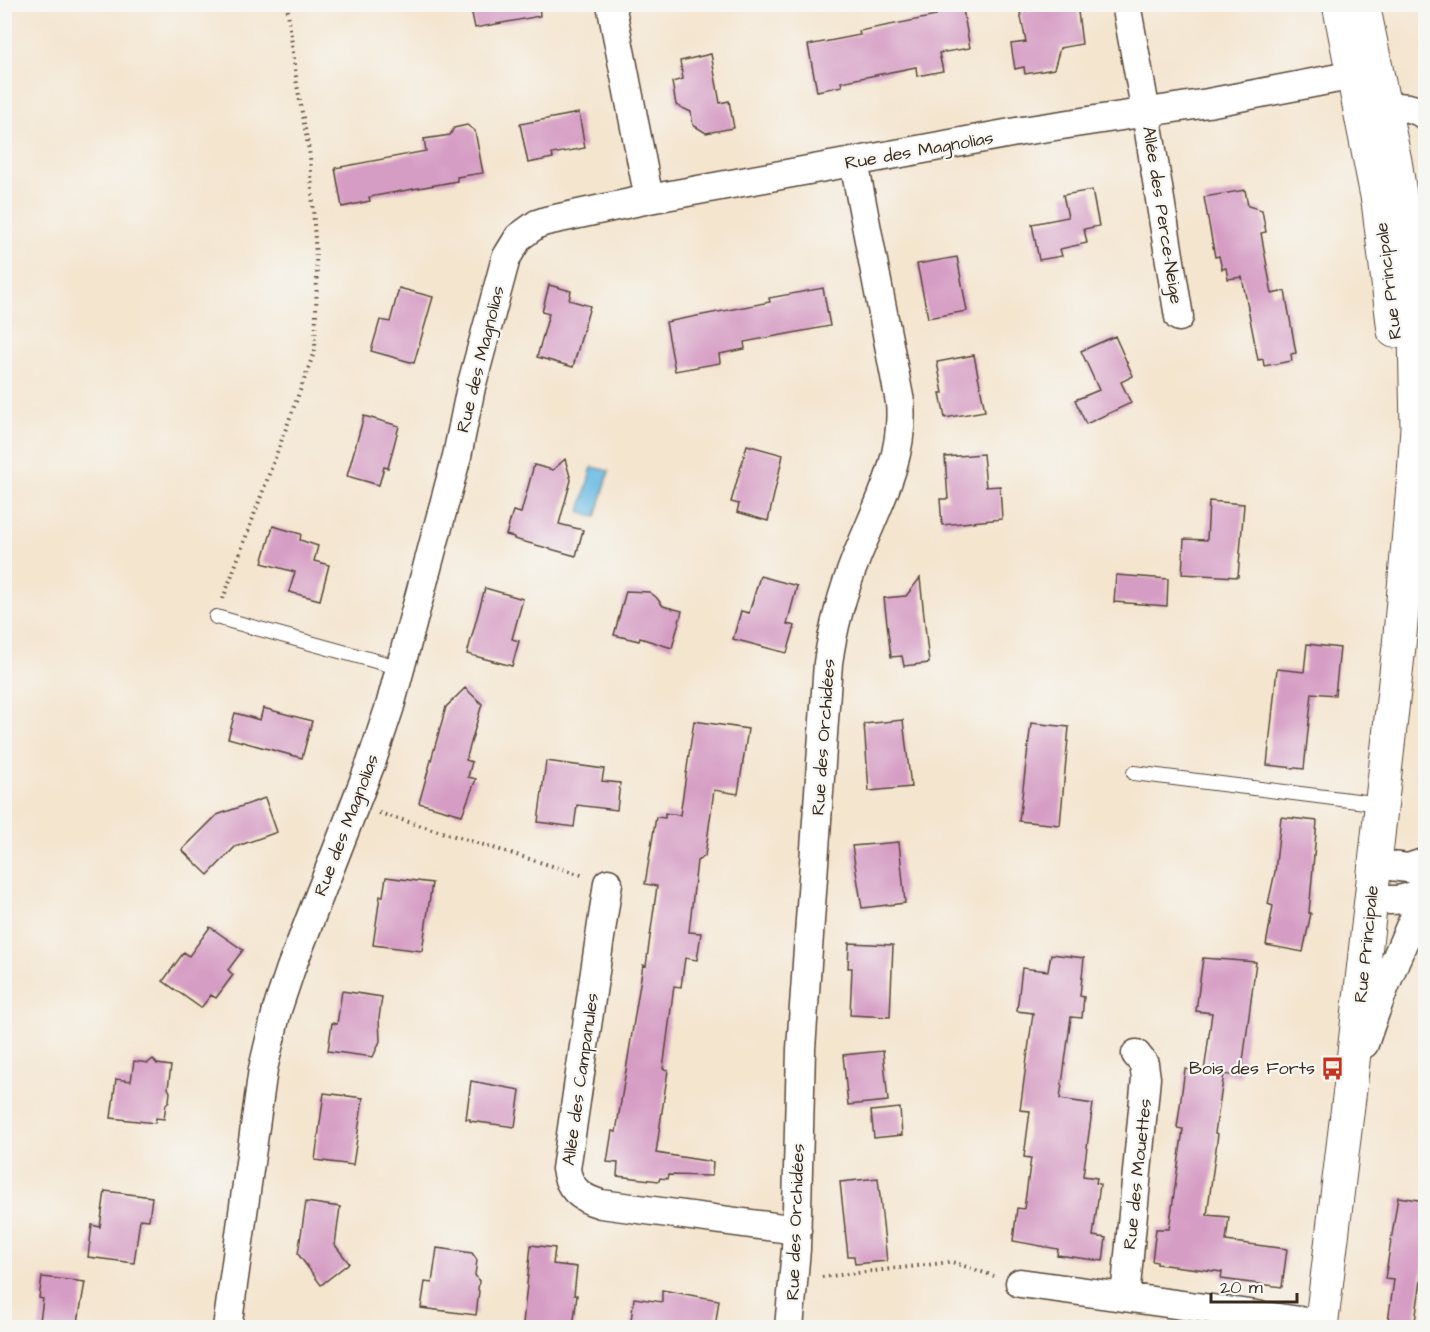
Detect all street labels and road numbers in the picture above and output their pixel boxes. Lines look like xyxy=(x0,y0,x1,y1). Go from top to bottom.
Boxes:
street label: Allée des Perce-Neige xyxy=(1135,124,1189,306)
street label: Rue des Magnolias xyxy=(843,125,995,177)
street label: Rue Principale xyxy=(1369,221,1408,341)
street label: Rue des Magnolias xyxy=(450,283,512,435)
street label: Rue des Orchidées xyxy=(806,658,841,816)
street label: Rue des Magnolias xyxy=(308,751,386,900)
street label: Rue Principale xyxy=(1348,884,1385,1004)
street label: Allée des Campanules xyxy=(556,991,605,1167)
street label: Rue des Mouettes xyxy=(1117,1097,1158,1251)
street label: Rue des Orchidées xyxy=(780,1143,811,1301)

